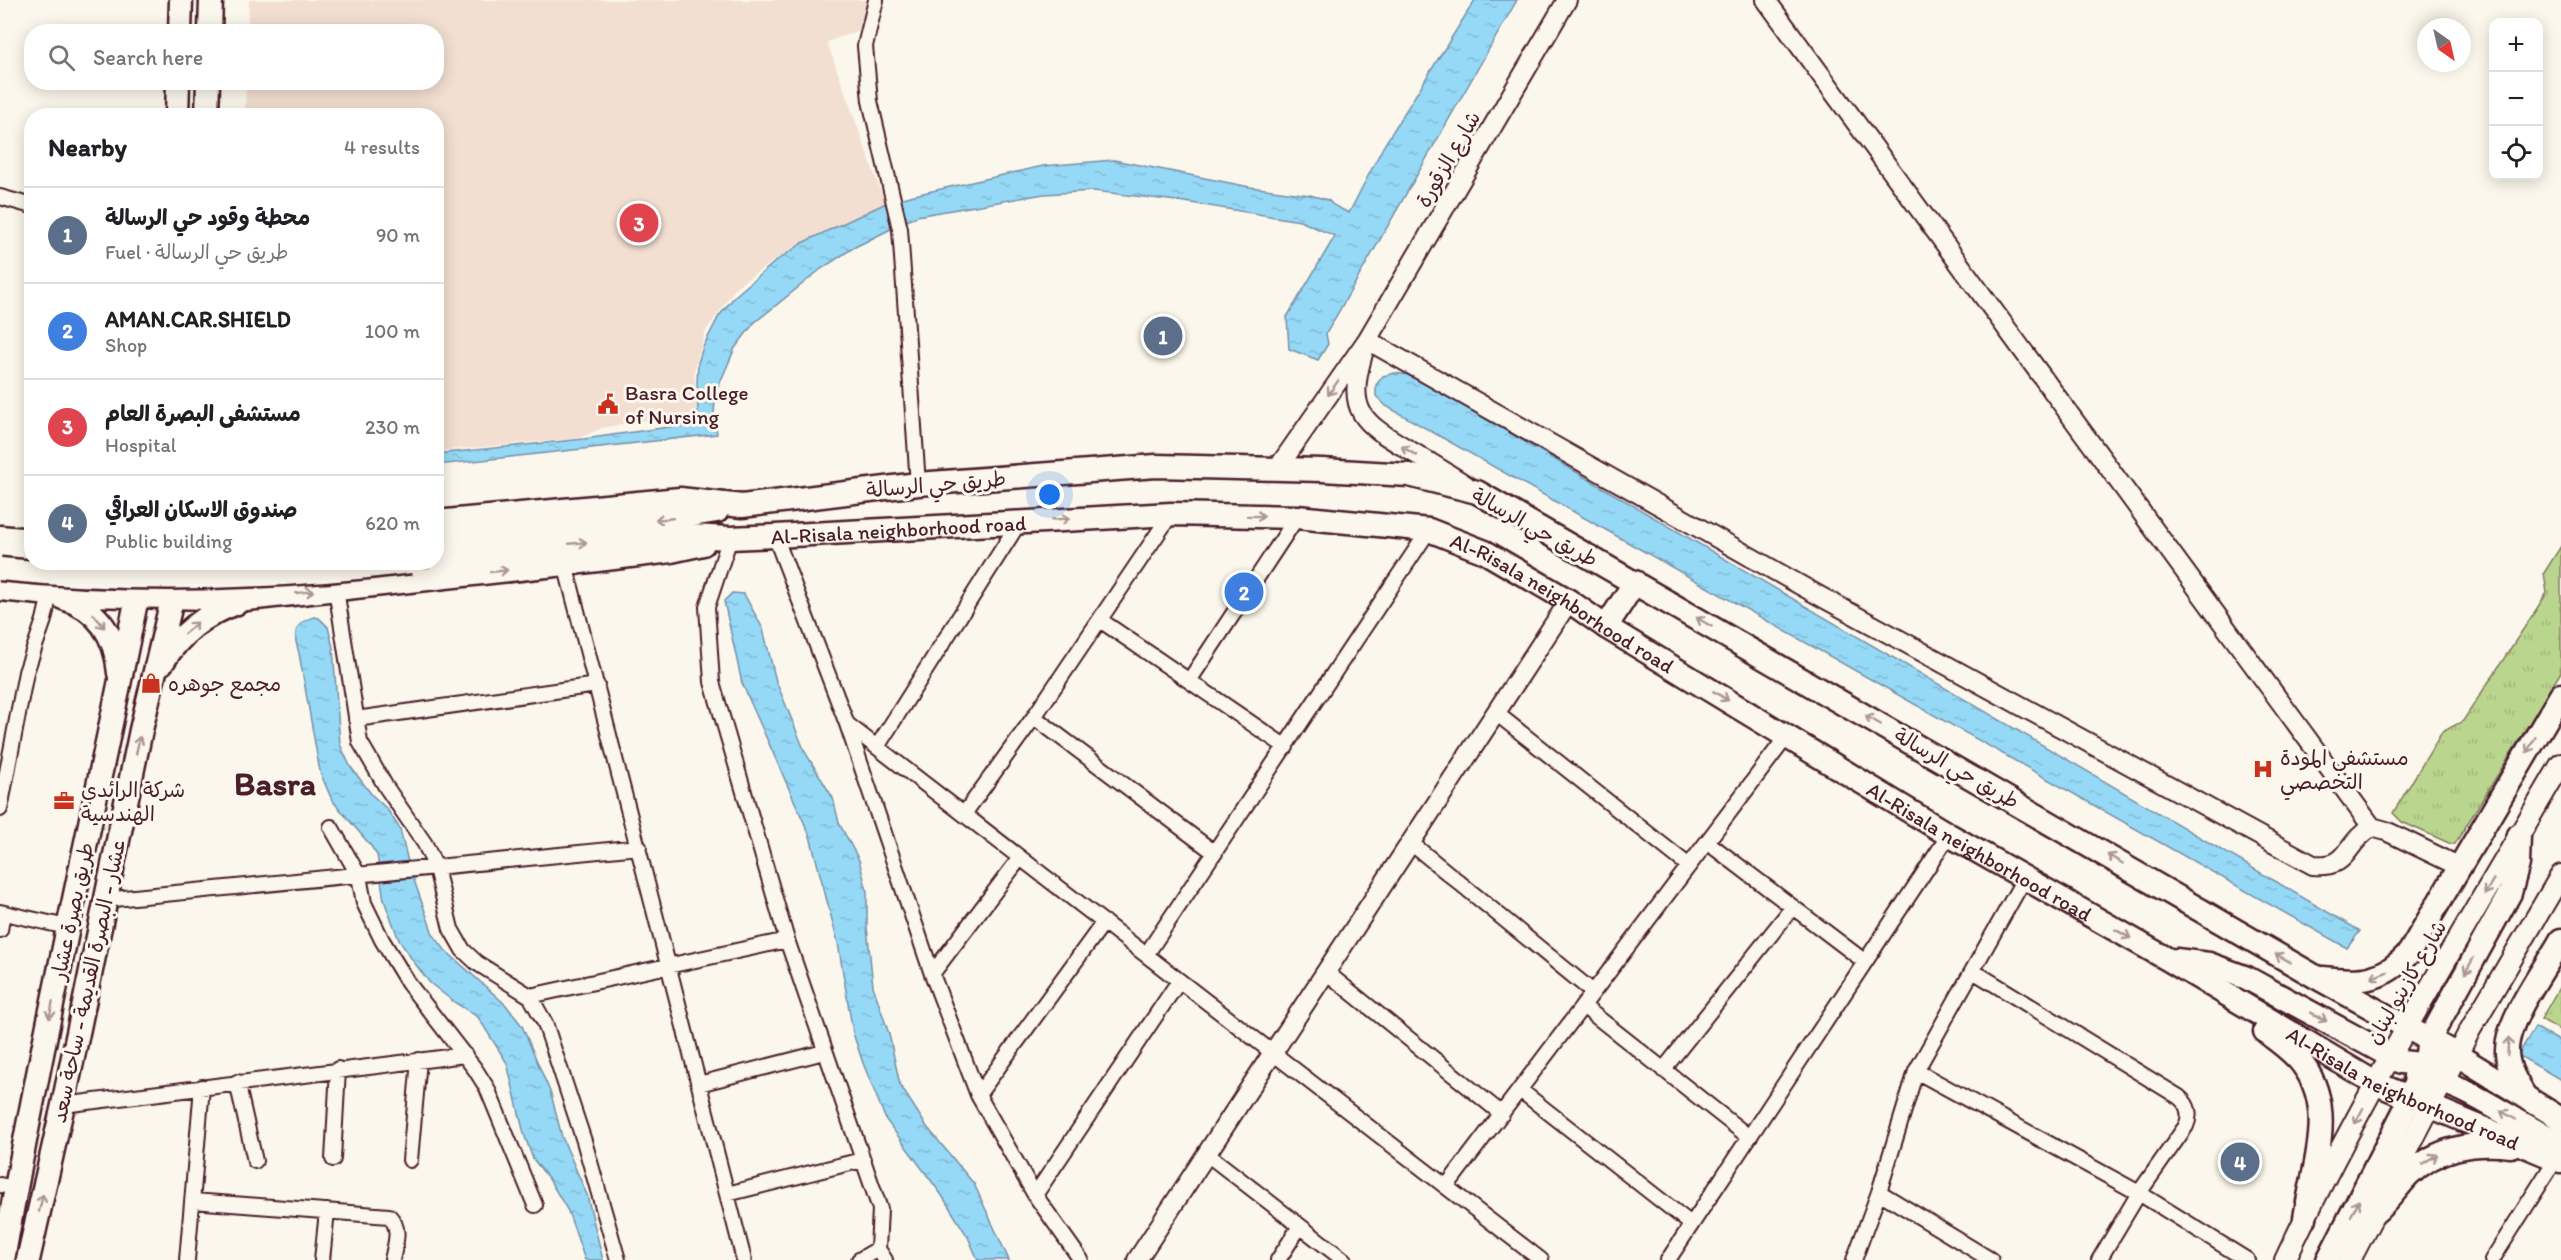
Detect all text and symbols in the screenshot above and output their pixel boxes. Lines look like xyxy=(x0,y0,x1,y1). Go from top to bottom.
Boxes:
north arrow xyxy=(2417,18,2471,72)
map controls xyxy=(2489,18,2543,180)
button: + xyxy=(2489,18,2543,72)
search box xyxy=(24,24,444,90)
icon: search xyxy=(45,41,78,74)
text: Search here xyxy=(93,44,203,71)
button: − xyxy=(2489,72,2543,126)
street label: شارع الزقورة xyxy=(1410,106,1488,213)
button: locate xyxy=(2489,126,2543,180)
text: Nearby xyxy=(48,131,127,163)
text: 4 results xyxy=(344,135,420,159)
pin: 3 xyxy=(620,200,658,246)
text: محطة وقود حي الرسالة xyxy=(105,204,310,231)
text: 1 xyxy=(63,223,72,247)
text: 90 m xyxy=(376,223,420,247)
text: Fuel · طريق حي الرسالة xyxy=(105,240,289,264)
text: AMAN.CAR.SHIELD xyxy=(105,306,291,333)
pin: 1 xyxy=(1144,314,1182,358)
text: 2 xyxy=(62,319,73,343)
text: 100 m xyxy=(365,319,420,343)
text: Shop xyxy=(105,333,147,357)
place label: Basra College of Nursing xyxy=(625,380,749,429)
one-way arrow xyxy=(1327,380,1340,396)
public building icon: Basra College of Nursing xyxy=(596,392,620,416)
text: مستشفى البصرة العام xyxy=(105,400,301,427)
text: 3 xyxy=(62,415,73,439)
text: 230 m xyxy=(365,415,420,439)
text: Hospital xyxy=(105,433,177,457)
one-way arrow xyxy=(1401,444,1418,456)
street label: طريق حي الرسالة xyxy=(865,465,1008,510)
your location xyxy=(1035,480,1064,509)
street label: طريق حي الرسالة xyxy=(1464,482,1602,578)
text: صندوق الاسكان العراقي xyxy=(105,496,298,523)
street label: Al-Risala neighborhood road xyxy=(770,510,1027,549)
one-way arrow xyxy=(1246,510,1266,521)
text: 4 xyxy=(61,511,74,535)
text: 620 m xyxy=(365,511,420,535)
one-way arrow xyxy=(1051,513,1071,524)
one-way arrow xyxy=(654,514,674,525)
street label: Al-Risala neighborhood road xyxy=(1447,527,1679,678)
text: Public building xyxy=(105,529,232,553)
one-way arrow xyxy=(568,537,588,548)
one-way arrow xyxy=(489,565,508,576)
pin: 2 xyxy=(1224,570,1264,614)
one-way arrow xyxy=(295,587,315,598)
one-way arrow xyxy=(93,613,106,629)
one-way arrow xyxy=(1696,616,1713,628)
one-way arrow xyxy=(183,621,199,634)
shop icon: مجمع جوهره xyxy=(139,671,163,695)
place label: مجمع جوهره xyxy=(168,671,281,699)
one-way arrow xyxy=(1712,690,1729,702)
one-way arrow xyxy=(1865,713,1882,725)
street label: طريق حي الرسالة xyxy=(1887,722,2024,820)
one-way arrow xyxy=(133,736,144,755)
one-way arrow xyxy=(2525,736,2537,753)
place label: مستشفى المودة التخصصي xyxy=(2280,745,2409,801)
hospital icon: مستشفى المودة التخصصي xyxy=(2251,757,2275,781)
district label: Basra xyxy=(234,764,317,803)
street label: Al-Risala neighborhood road xyxy=(1863,776,2097,926)
place label: شركة الرائدي الهندسية xyxy=(81,777,185,826)
office icon: شركة الرائدي الهندسية xyxy=(52,789,76,813)
street label: عشار - البصرة القديمة - ساحة سعد xyxy=(46,837,131,1125)
street label: طريق بصرة عشار xyxy=(45,840,100,984)
one-way arrow xyxy=(2106,853,2124,864)
one-way arrow xyxy=(2483,878,2495,895)
street label: شارع كازينو لبنان xyxy=(2360,916,2454,1050)
one-way arrow xyxy=(2114,928,2131,940)
one-way arrow xyxy=(2275,951,2292,963)
one-way arrow xyxy=(2463,958,2475,975)
one-way arrow xyxy=(2370,970,2388,981)
one-way arrow xyxy=(45,1000,56,1020)
one-way arrow xyxy=(2311,1012,2328,1024)
street label: Al-Risala neighborhood road xyxy=(2283,1021,2524,1155)
one-way arrow xyxy=(2502,1036,2513,1056)
one-way arrow xyxy=(2353,1107,2365,1124)
one-way arrow xyxy=(2500,1109,2517,1121)
pin: 4 xyxy=(2220,1140,2260,1184)
one-way arrow xyxy=(2421,1153,2438,1165)
one-way arrow xyxy=(36,1194,47,1213)
one-way arrow xyxy=(2350,1199,2361,1217)

